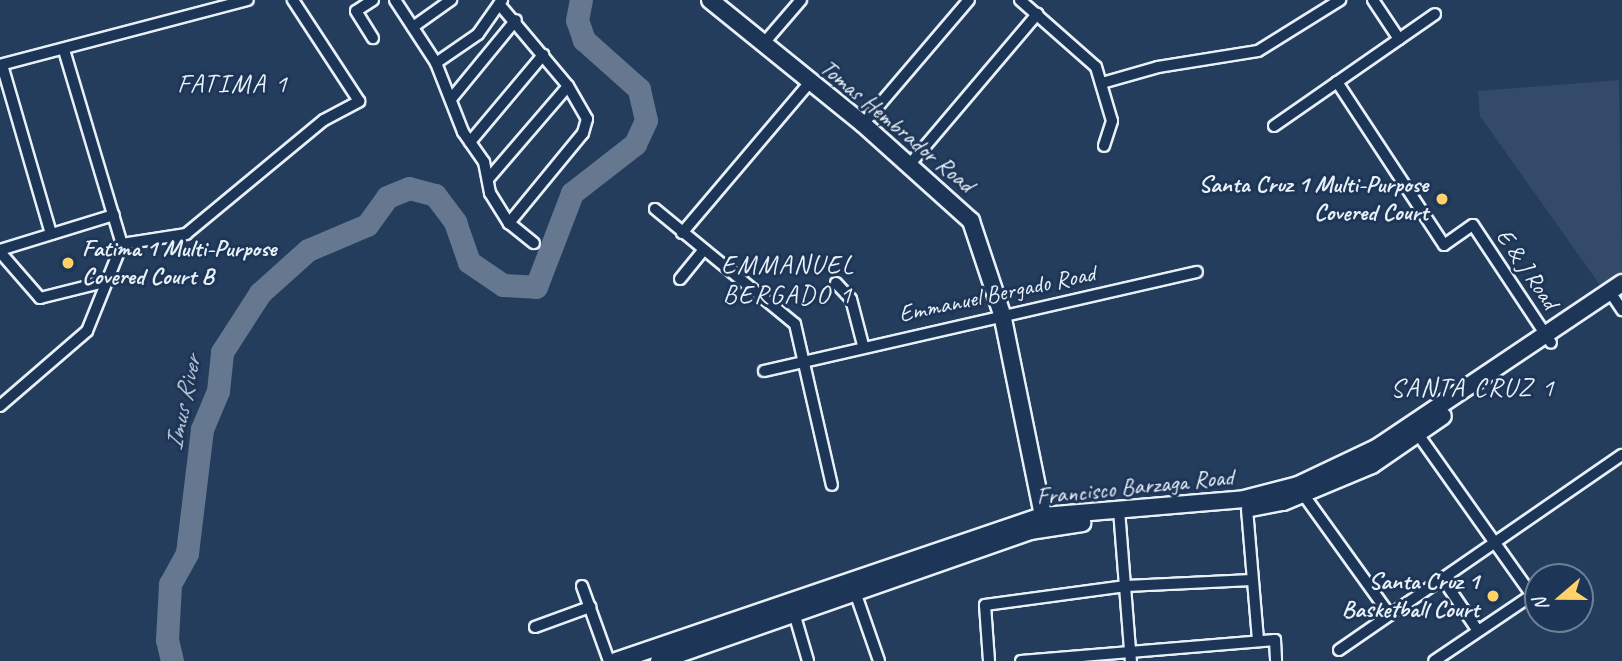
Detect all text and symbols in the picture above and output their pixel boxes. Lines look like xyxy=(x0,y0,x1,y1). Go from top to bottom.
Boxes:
street label: Tomas Hembrador Road xyxy=(815,54,979,198)
district label: FATIMA 1 xyxy=(179,68,287,100)
place label: Santa Cruz 1 Multi-Purpose Covered Court xyxy=(1199,171,1428,227)
marker: Santa Cruz 1 Multi-Purpose Covered Court xyxy=(1434,191,1450,207)
street label: E & J Road xyxy=(1490,223,1564,315)
place label: Fatima 1 Multi-Purpose Covered Court B xyxy=(82,235,276,291)
district label: EMMANUEL BERGADO 1 xyxy=(723,249,853,310)
marker: Fatima 1 Multi-Purpose Covered Court B xyxy=(60,255,76,271)
street label: Emmanuel Bergado Road xyxy=(896,259,1098,329)
water label: Imus River xyxy=(158,353,208,453)
district label: SANTA CRUZ 1 xyxy=(1393,372,1553,404)
street label: Francisco Barzaga Road xyxy=(1035,462,1235,512)
north arrow xyxy=(1524,563,1594,633)
place label: Santa Cruz 1 Basketball Court xyxy=(1342,568,1479,624)
marker: Santa Cruz 1 Basketball Court xyxy=(1485,588,1501,604)
text: N xyxy=(1528,595,1554,614)

